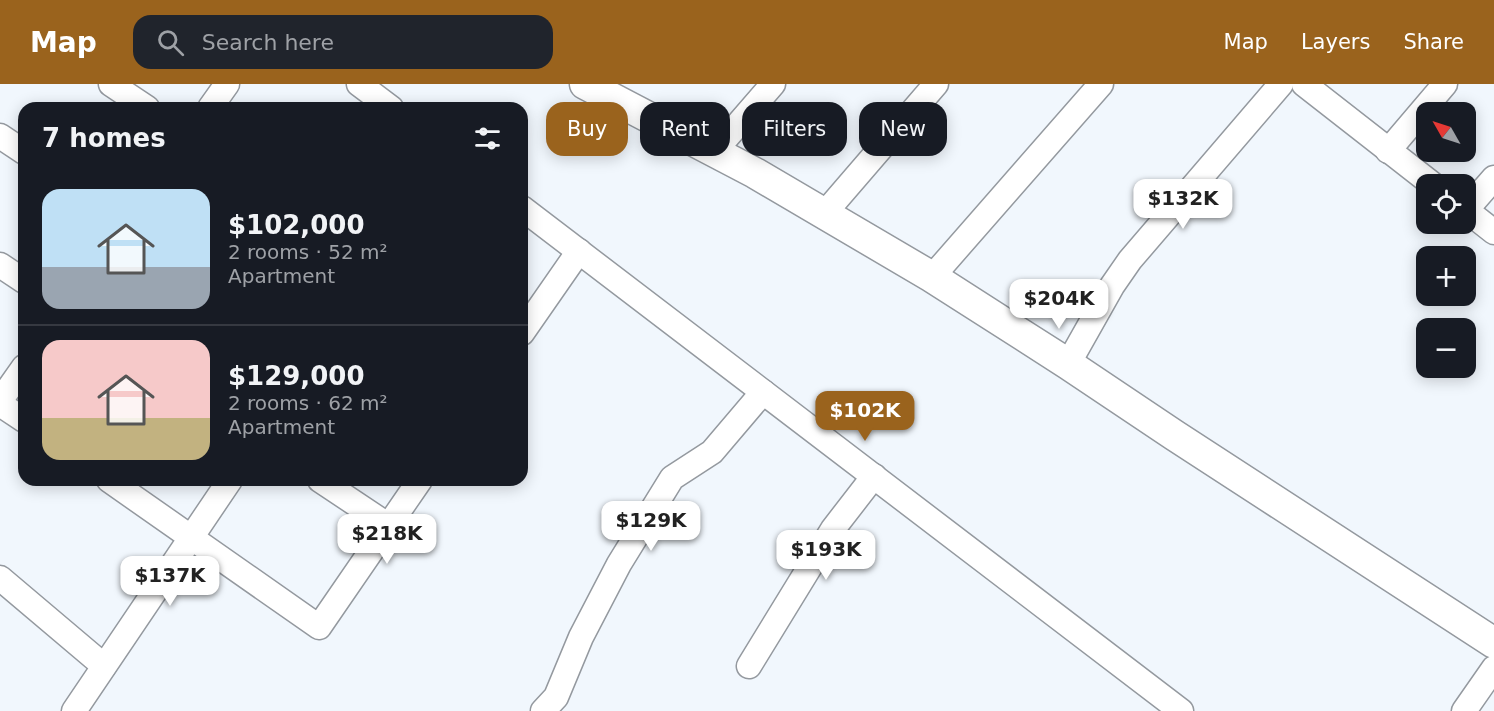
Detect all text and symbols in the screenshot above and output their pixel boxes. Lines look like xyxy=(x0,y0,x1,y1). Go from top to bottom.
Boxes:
search box xyxy=(133,15,553,69)
text: Map xyxy=(30,26,97,59)
icon: search xyxy=(154,26,187,59)
text: Search here xyxy=(202,30,334,55)
text: Map xyxy=(1224,30,1268,54)
text: Layers xyxy=(1301,30,1370,54)
text: Share xyxy=(1403,30,1464,54)
chip: Buy xyxy=(546,102,628,156)
chip: Rent xyxy=(640,102,730,156)
chip: Filters xyxy=(742,102,847,156)
chip: New xyxy=(859,102,947,156)
north arrow xyxy=(1416,102,1476,162)
map controls xyxy=(1416,102,1476,378)
icon: filters xyxy=(471,122,504,155)
text: 7 homes xyxy=(42,123,166,153)
button: locate xyxy=(1416,174,1476,234)
pin: $132K xyxy=(1141,179,1225,230)
text: $132K xyxy=(1147,186,1219,210)
text: $102,000 xyxy=(228,210,365,240)
icon: home xyxy=(90,213,162,285)
text: 2 rooms · 52 m² xyxy=(228,240,388,264)
button: + xyxy=(1416,246,1476,306)
text: Apartment xyxy=(228,264,335,288)
pin: $204K xyxy=(1017,279,1101,330)
text: $204K xyxy=(1023,286,1095,310)
button: − xyxy=(1416,318,1476,378)
text: $129,000 xyxy=(228,361,365,391)
icon: home xyxy=(90,364,162,436)
text: 2 rooms · 62 m² xyxy=(228,391,388,415)
pin: $102K xyxy=(823,391,907,442)
text: $102K xyxy=(829,398,901,422)
text: Apartment xyxy=(228,415,335,439)
pin: $129K xyxy=(609,501,693,552)
text: $129K xyxy=(615,508,687,532)
pin: $218K xyxy=(345,514,429,565)
text: $218K xyxy=(351,521,423,545)
pin: $193K xyxy=(784,530,868,581)
text: $193K xyxy=(790,537,862,561)
pin: $137K xyxy=(128,556,212,607)
text: $137K xyxy=(134,563,206,587)

